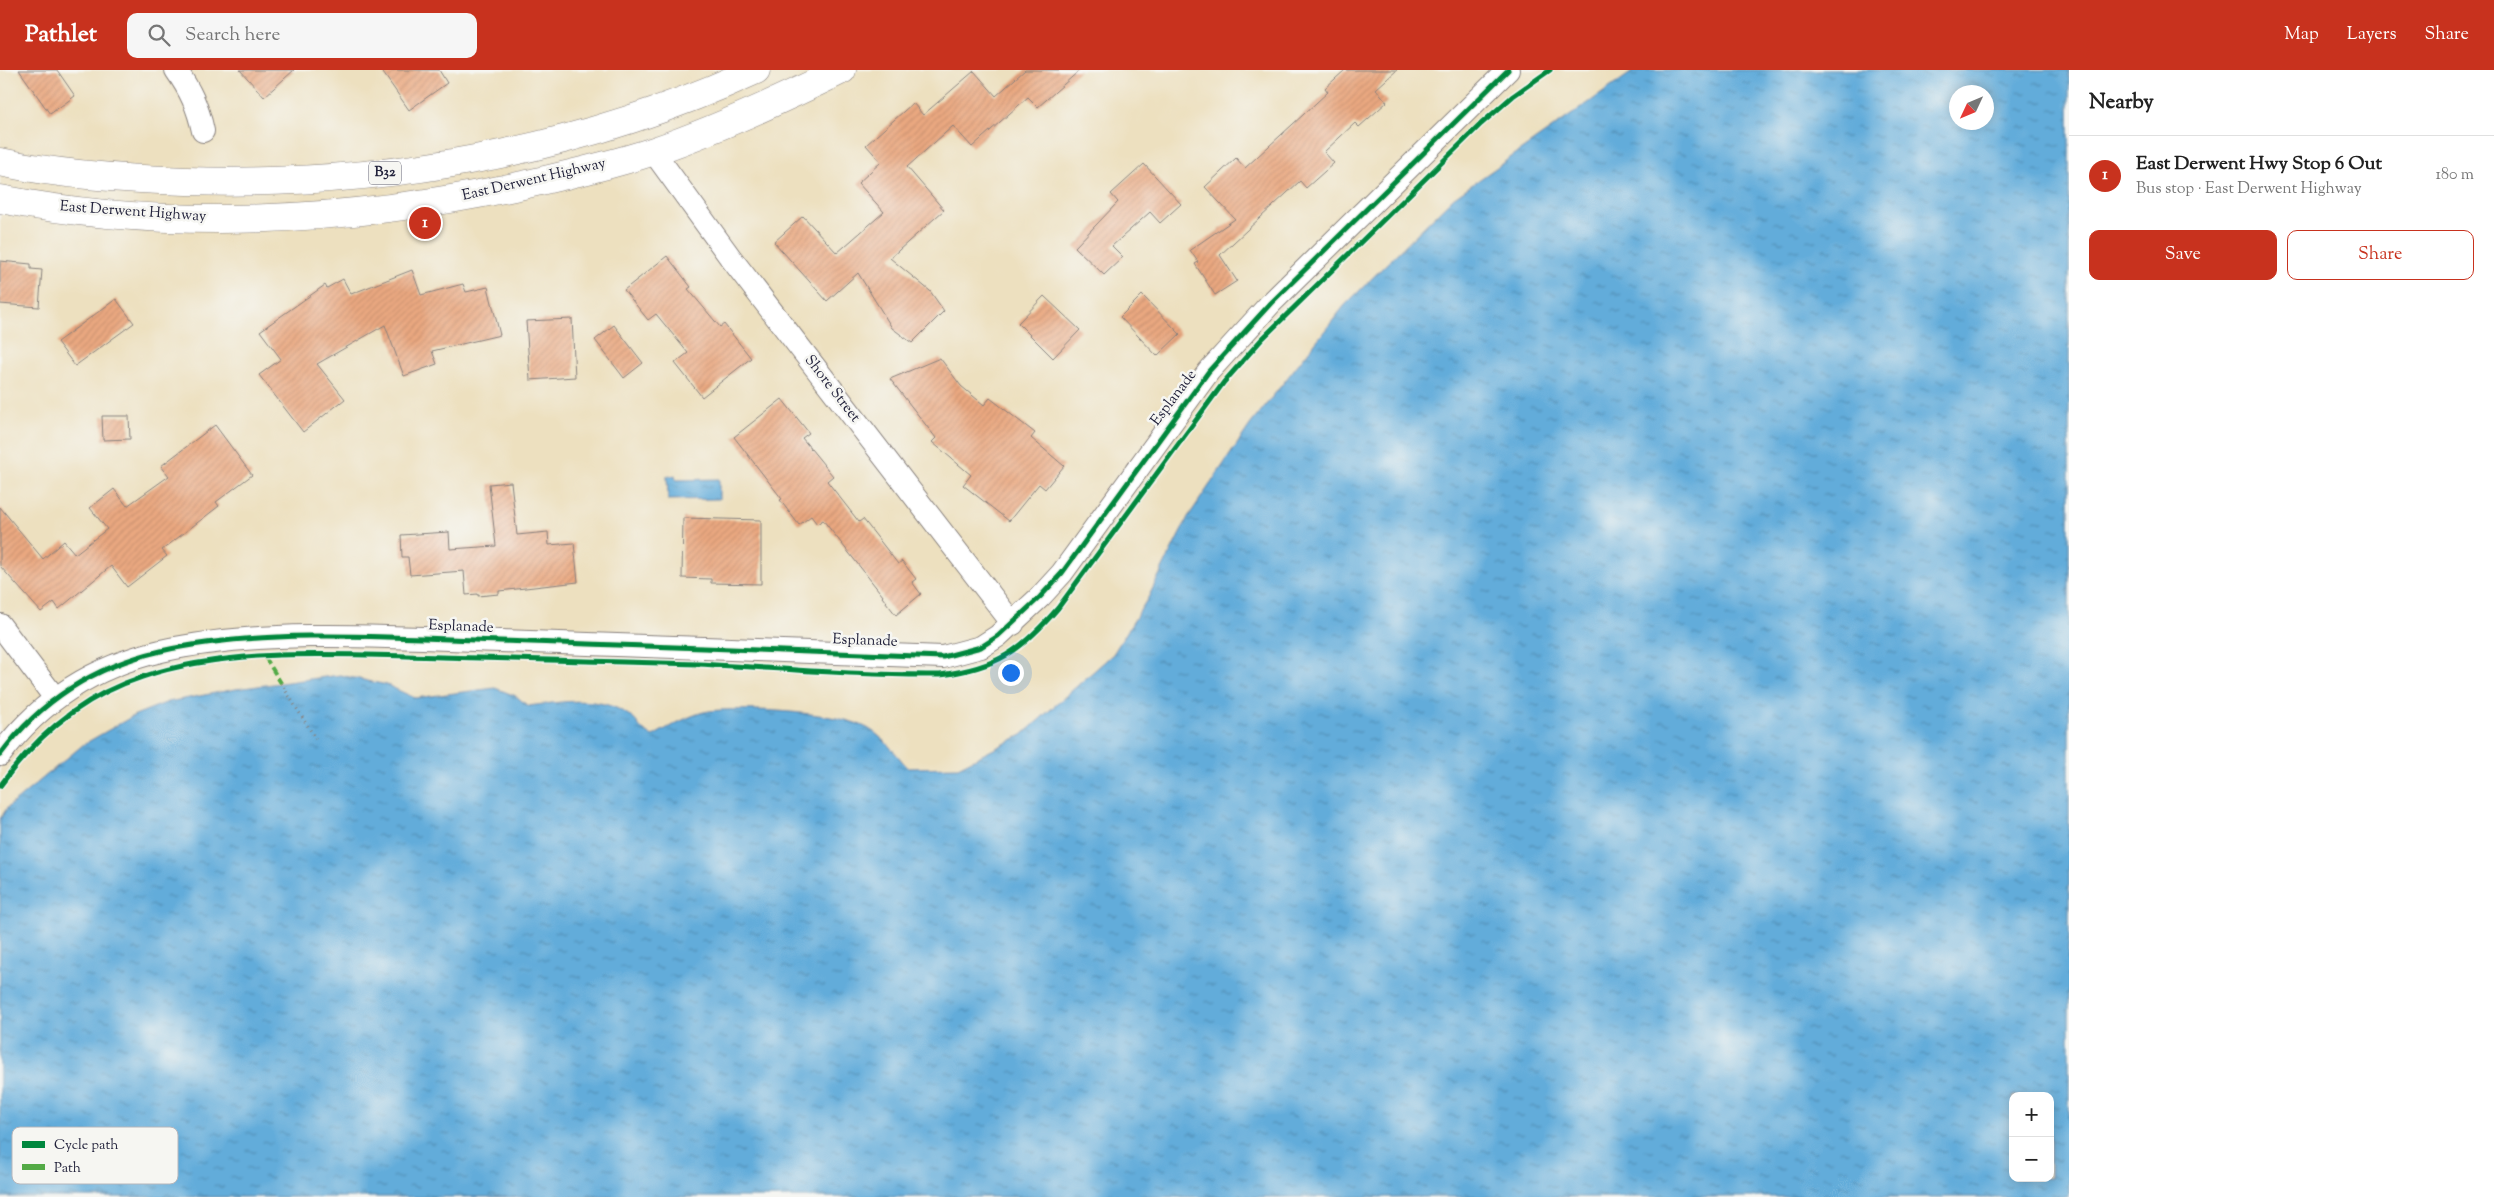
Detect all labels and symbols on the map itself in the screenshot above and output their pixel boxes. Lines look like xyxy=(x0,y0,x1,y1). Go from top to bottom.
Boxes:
north arrow xyxy=(1949,85,1994,130)
street label: East Derwent Highway xyxy=(460,153,608,207)
road number: B32 xyxy=(369,162,401,185)
street label: East Derwent Highway xyxy=(59,196,208,228)
pin: 1 xyxy=(409,204,441,242)
street label: Shore Street xyxy=(799,351,865,427)
street label: Esplanade xyxy=(1146,366,1202,430)
street label: Esplanade xyxy=(428,615,494,639)
street label: Esplanade xyxy=(832,629,898,653)
your location xyxy=(998,660,1024,686)
legend xyxy=(12,1127,178,1184)
text: Cycle path xyxy=(54,1136,118,1156)
text: Path xyxy=(54,1159,81,1179)

